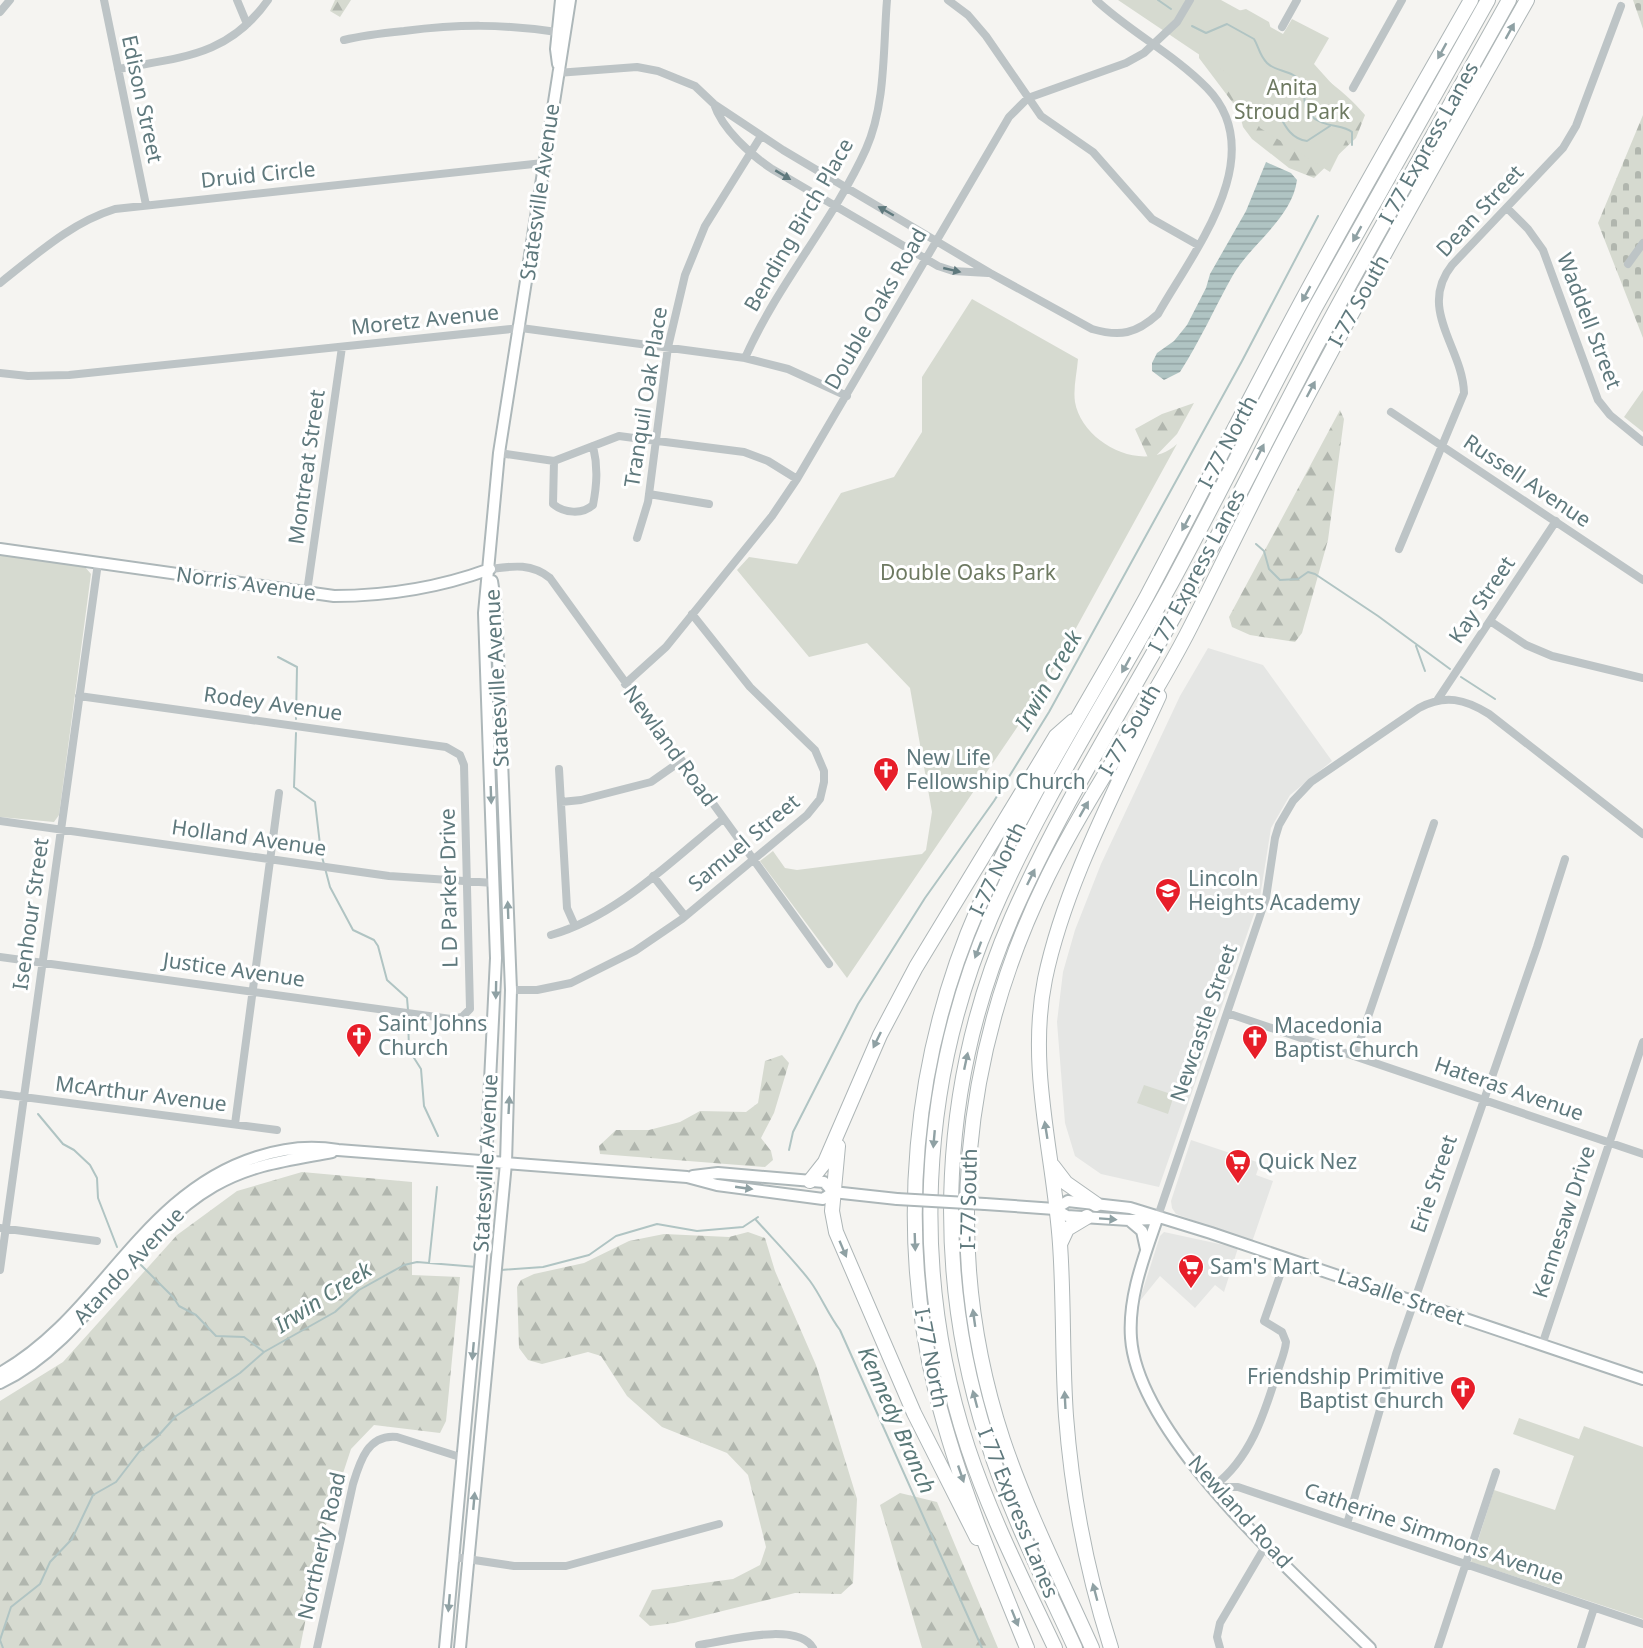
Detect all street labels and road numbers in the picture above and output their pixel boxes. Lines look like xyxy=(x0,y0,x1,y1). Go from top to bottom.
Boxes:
street label: Edison Street xyxy=(116,32,170,166)
street label: I 77 Express Lanes xyxy=(1372,57,1484,229)
street label: Statesville Avenue xyxy=(513,102,565,282)
street label: Bending Birch Place xyxy=(737,133,859,316)
street label: Druid Circle xyxy=(199,154,317,194)
street label: Dean Street xyxy=(1429,158,1529,262)
street label: Double Oaks Road xyxy=(818,223,933,394)
street label: I-77 South xyxy=(1321,249,1395,352)
street label: Waddell Street xyxy=(1551,249,1629,393)
street label: Moretz Avenue xyxy=(350,297,500,341)
street label: Tranquil Oak Place xyxy=(617,305,673,489)
street label: Montreat Street xyxy=(281,387,331,546)
street label: I-77 North xyxy=(1191,390,1263,493)
street label: Russell Avenue xyxy=(1458,427,1597,533)
street label: I 77 Express Lanes xyxy=(1141,484,1251,657)
street label: Kay Street xyxy=(1442,550,1521,649)
street label: Norris Avenue xyxy=(175,559,318,607)
street label: Statesville Avenue xyxy=(477,588,515,768)
street label: Rodey Avenue xyxy=(202,679,344,727)
street label: Newland Road xyxy=(617,679,724,811)
street label: I-77 South xyxy=(1092,679,1167,780)
street label: Samuel Street xyxy=(682,787,805,897)
street label: L D Parker Drive xyxy=(433,808,463,968)
street label: Holland Avenue xyxy=(170,812,328,862)
street label: I-77 North xyxy=(962,817,1032,920)
street label: Isenhour Street xyxy=(5,836,55,992)
street label: Newcastle Street xyxy=(1163,940,1243,1105)
street label: Justice Avenue xyxy=(159,945,307,993)
street label: Hateras Avenue xyxy=(1431,1049,1588,1127)
street label: McArthur Avenue xyxy=(54,1069,228,1117)
street label: Statesville Avenue xyxy=(466,1073,504,1253)
street label: Erie Street xyxy=(1403,1131,1463,1236)
street label: Kennesaw Drive xyxy=(1525,1142,1601,1301)
street label: I-77 South xyxy=(953,1148,983,1250)
street label: Atando Avenue xyxy=(67,1201,190,1330)
street label: LaSalle Street xyxy=(1334,1261,1469,1331)
street label: I-77 North xyxy=(909,1305,955,1410)
street label: I 77 Express Lanes xyxy=(972,1423,1066,1602)
street label: Newland Road xyxy=(1183,1449,1299,1574)
street label: Northerly Road xyxy=(290,1469,352,1622)
street label: Catherine Simmons Avenue xyxy=(1301,1475,1568,1591)

